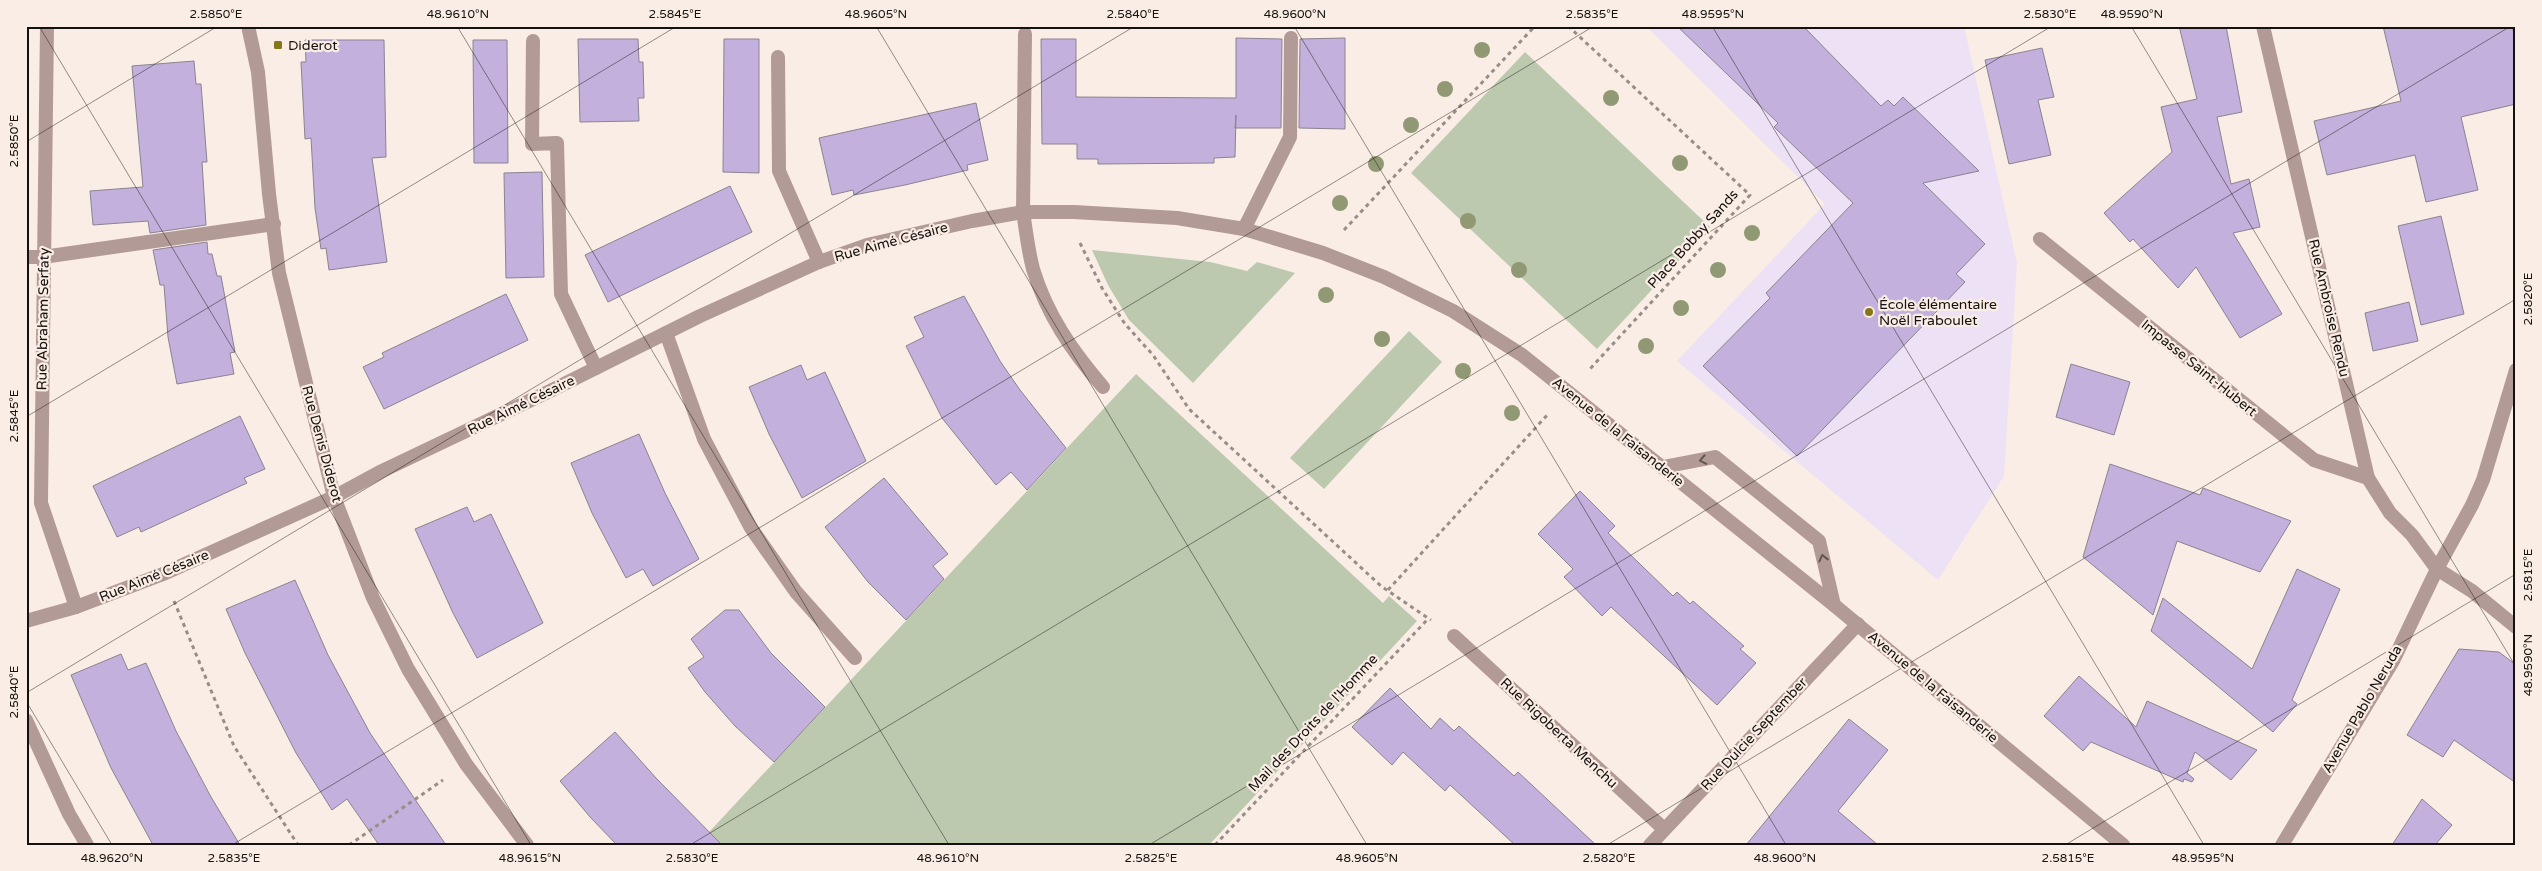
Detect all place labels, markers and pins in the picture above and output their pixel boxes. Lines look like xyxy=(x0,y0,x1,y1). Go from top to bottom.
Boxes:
place label: Diderot xyxy=(288,37,338,54)
marker: Diderot xyxy=(272,39,284,51)
place label: École élémentaire Noël Fraboulet xyxy=(1879,296,1997,329)
marker: École élémentaire Noël Fraboulet xyxy=(1863,306,1875,318)

